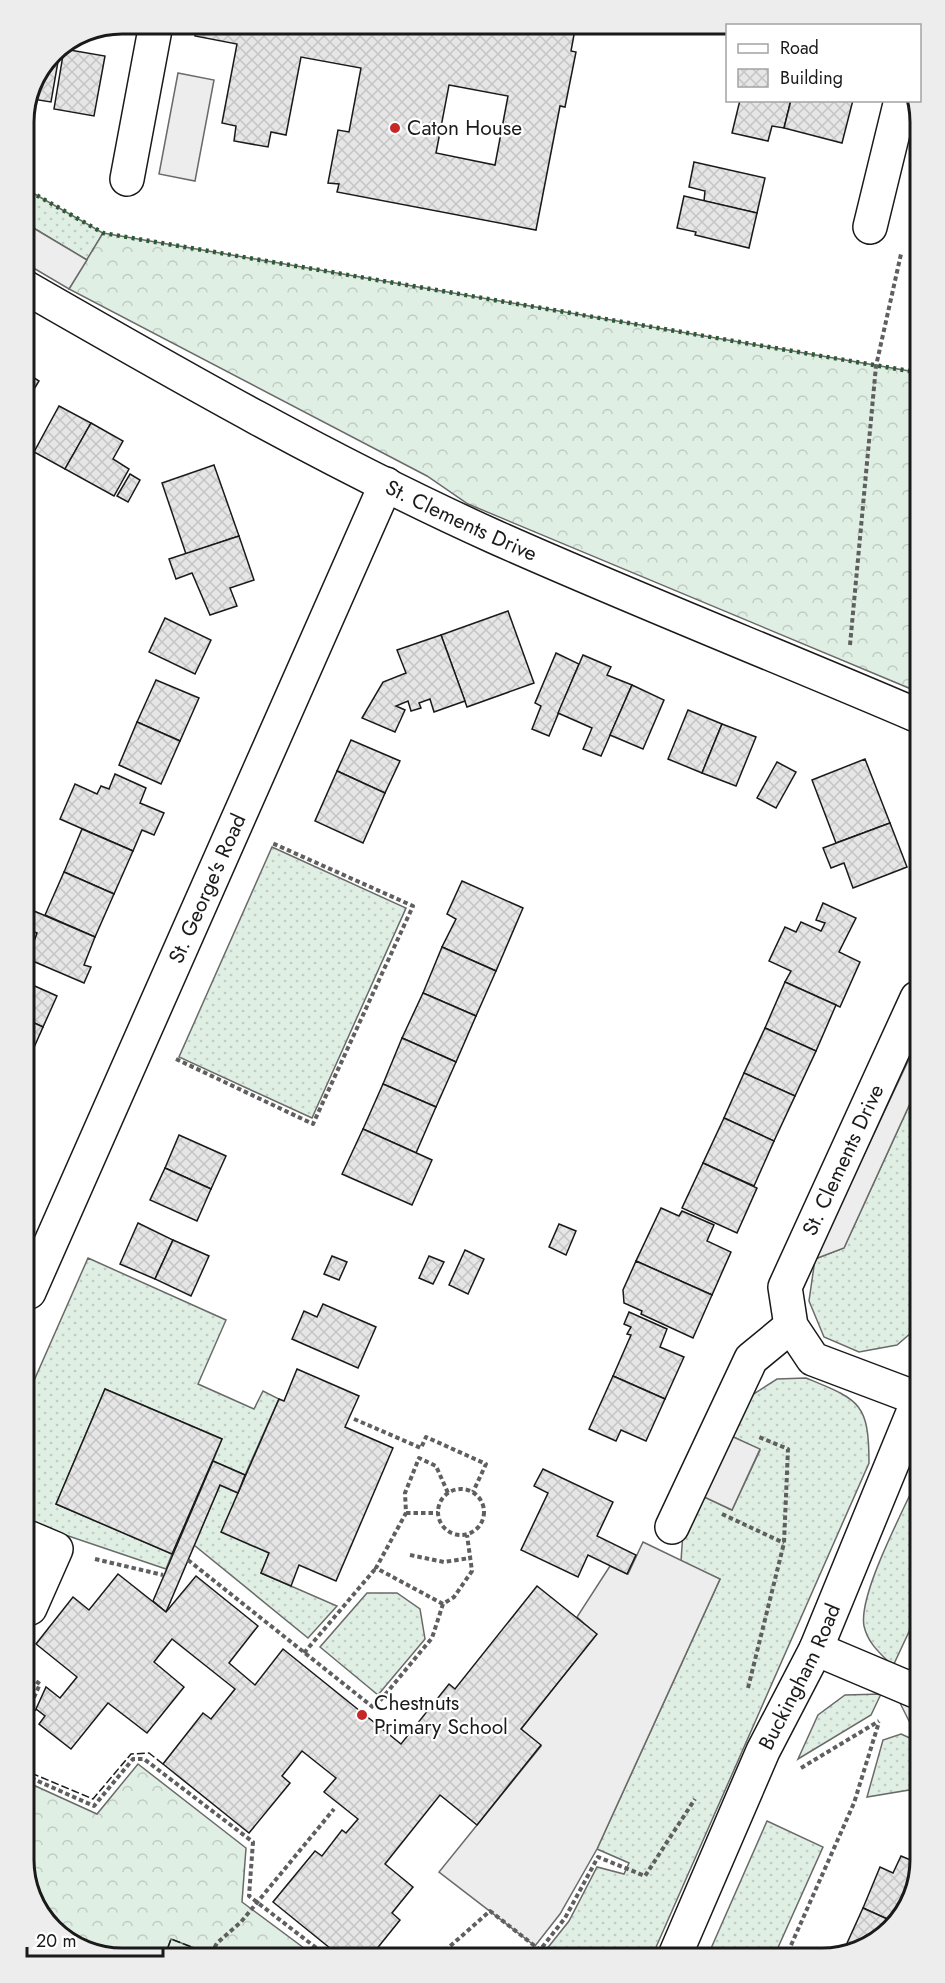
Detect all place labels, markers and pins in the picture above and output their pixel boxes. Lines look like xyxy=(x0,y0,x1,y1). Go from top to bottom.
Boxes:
place label: Caton House xyxy=(407,113,522,143)
marker: Caton House xyxy=(388,121,402,135)
place label: Chestnuts Primary School xyxy=(374,1688,508,1742)
marker: Chestnuts Primary School xyxy=(355,1708,369,1722)

